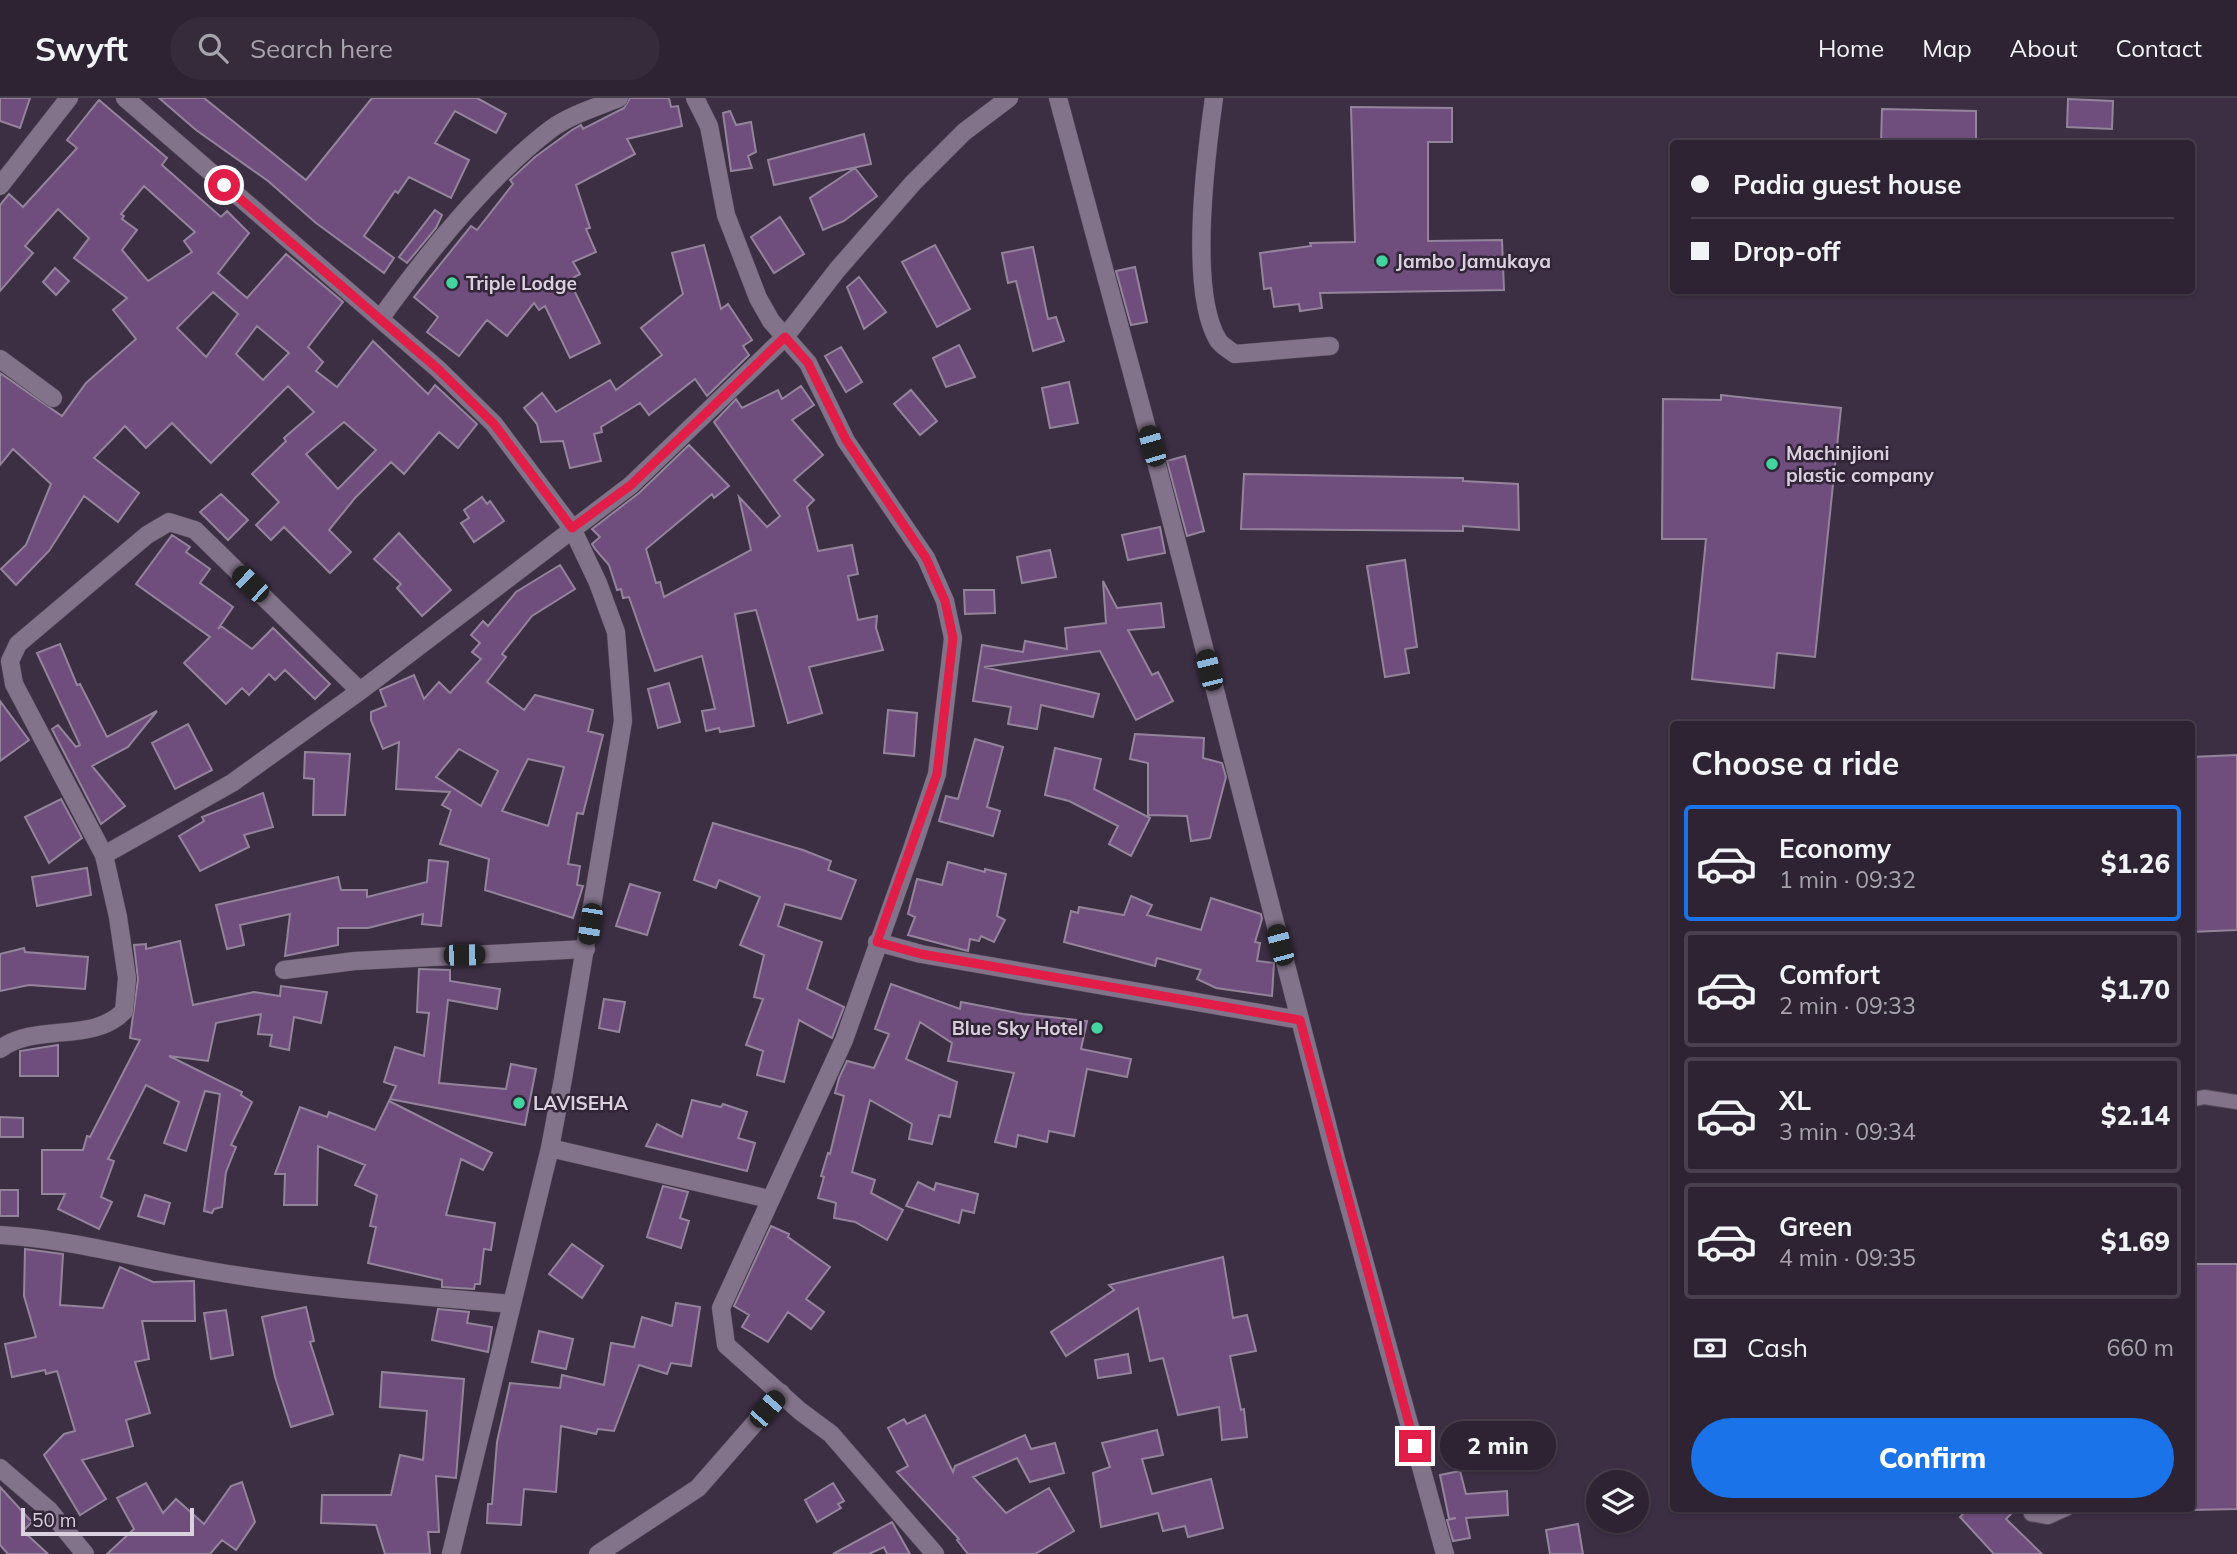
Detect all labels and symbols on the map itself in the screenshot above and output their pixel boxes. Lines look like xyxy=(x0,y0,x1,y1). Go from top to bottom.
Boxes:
route start xyxy=(208,169,240,201)
place label: Jambo Jamukaya xyxy=(1396,249,1551,273)
marker: Jambo Jamukaya xyxy=(1374,253,1390,269)
place label: Triple Lodge xyxy=(466,271,577,295)
marker: Triple Lodge xyxy=(444,275,460,291)
car xyxy=(1137,423,1168,469)
place label: Machinjioni plastic company xyxy=(1786,441,1935,487)
marker: Machinjioni plastic company xyxy=(1764,456,1780,472)
car xyxy=(228,562,273,606)
car xyxy=(1194,647,1225,693)
car xyxy=(577,902,604,946)
car xyxy=(1265,922,1296,968)
car xyxy=(443,944,486,966)
place label: Blue Sky Hotel xyxy=(952,1016,1083,1040)
marker: Blue Sky Hotel xyxy=(1089,1020,1105,1036)
place label: LAVISEHA xyxy=(533,1091,629,1115)
marker: LAVISEHA xyxy=(511,1095,527,1111)
car xyxy=(746,1386,789,1432)
callout: 2 min xyxy=(1440,1422,1555,1470)
route end xyxy=(1399,1430,1431,1462)
scale bar xyxy=(21,1505,194,1537)

